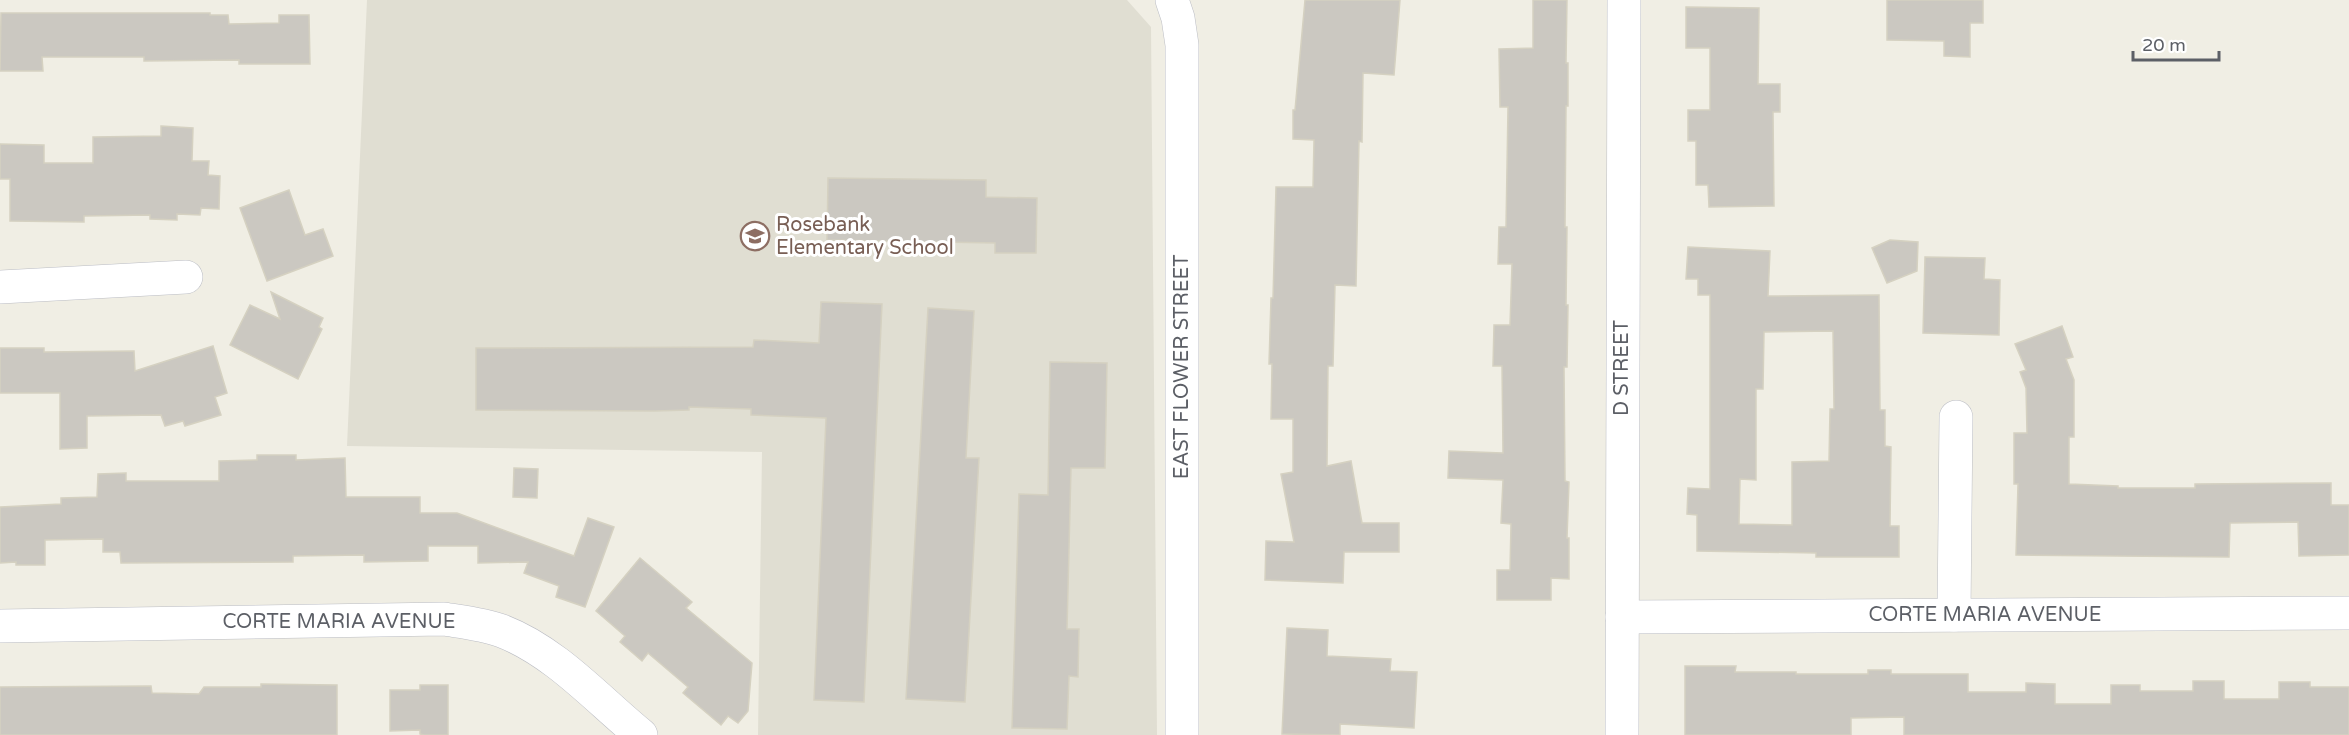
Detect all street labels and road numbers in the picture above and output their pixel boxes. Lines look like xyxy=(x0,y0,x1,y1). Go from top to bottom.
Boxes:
street label: EAST FLOWER STREET xyxy=(1170,255,1194,479)
street label: D STREET xyxy=(1610,320,1634,416)
street label: CORTE MARIA AVENUE xyxy=(1868,603,2102,627)
street label: CORTE MARIA AVENUE xyxy=(222,610,456,634)

